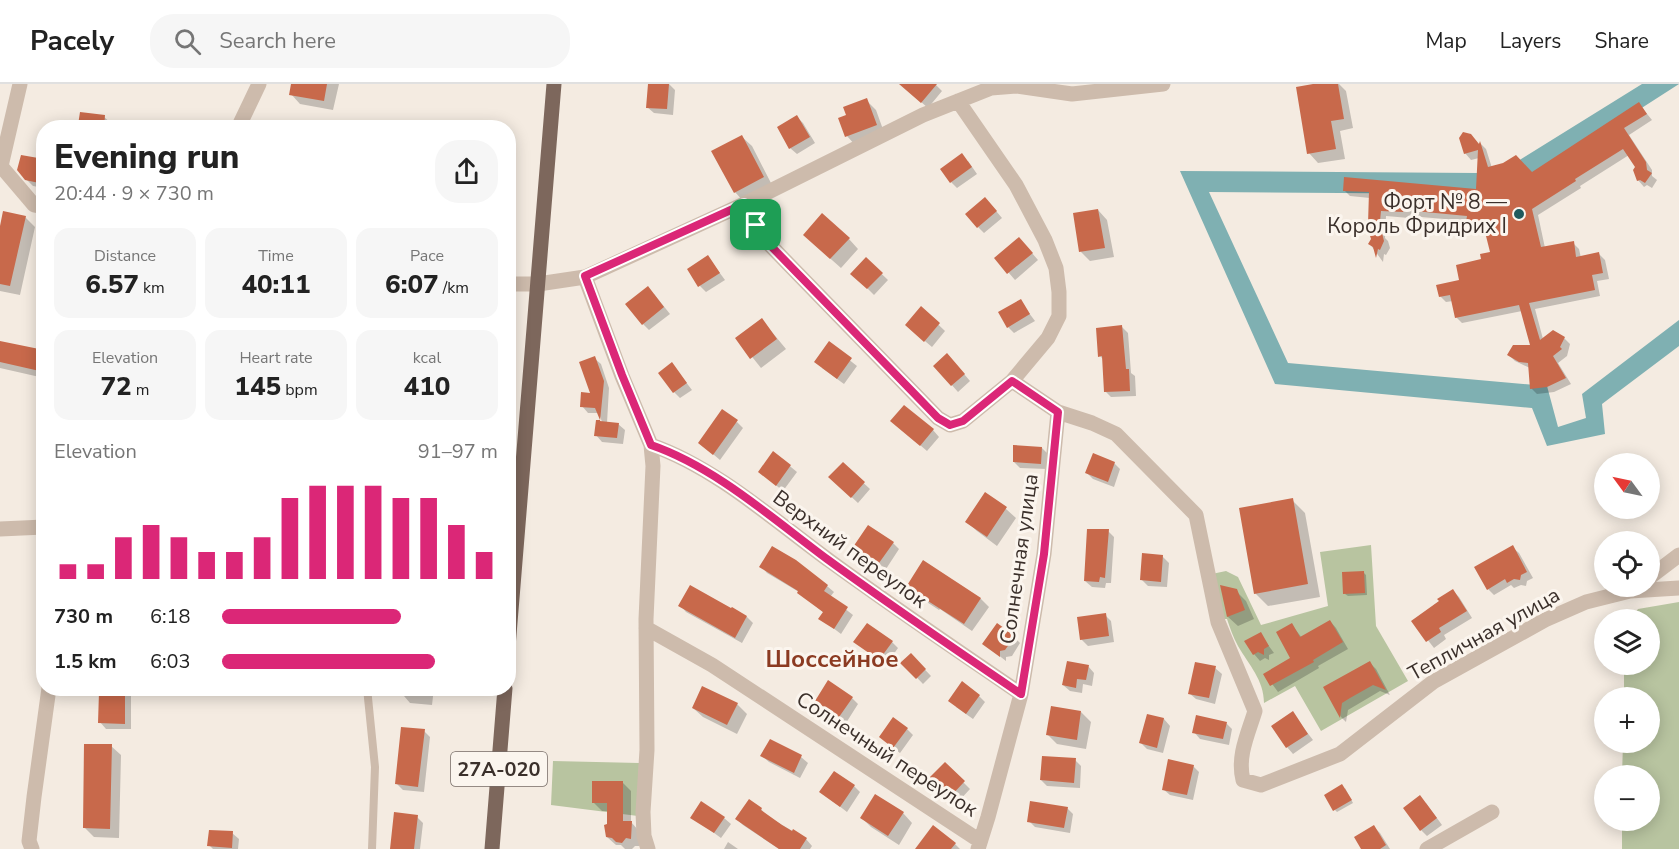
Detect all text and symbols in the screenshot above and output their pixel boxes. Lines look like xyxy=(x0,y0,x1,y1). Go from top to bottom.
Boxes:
search box xyxy=(150,14,570,68)
text: Pacely xyxy=(30,22,114,60)
icon: search xyxy=(171,25,204,58)
text: Search here xyxy=(219,26,336,56)
text: Map xyxy=(1425,27,1467,55)
text: Layers xyxy=(1500,27,1561,55)
text: Share xyxy=(1594,27,1649,55)
text: Evening run xyxy=(54,135,239,180)
button: share xyxy=(435,140,498,203)
text: 20:44 · 9 × 730 m xyxy=(54,180,214,207)
place label: Форт № 8 — Король Фридрих I xyxy=(1327,188,1507,240)
pin xyxy=(730,199,781,250)
marker: Форт № 8 — Король Фридрих I xyxy=(1512,207,1526,221)
icon: arrive xyxy=(739,208,772,241)
text: Distance xyxy=(94,245,156,267)
text: Time xyxy=(258,245,294,267)
text: Pace xyxy=(410,245,444,267)
text: 6.57 xyxy=(85,267,139,302)
text: 40:11 xyxy=(241,267,311,302)
text: 6:07 xyxy=(385,267,439,302)
text: km xyxy=(139,277,165,299)
text: /km xyxy=(439,277,469,299)
text: Elevation xyxy=(92,347,158,369)
text: Heart rate xyxy=(239,347,313,369)
text: kcal xyxy=(413,347,441,369)
text: 72 xyxy=(100,369,132,404)
text: 145 xyxy=(234,369,281,404)
text: 410 xyxy=(404,369,450,404)
text: m xyxy=(132,379,150,401)
text: bpm xyxy=(281,379,318,401)
text: Elevation xyxy=(54,438,137,465)
text: 91–97 m xyxy=(418,438,498,465)
north arrow xyxy=(1594,453,1660,519)
map controls xyxy=(1594,453,1660,831)
street label: Солнечная улица xyxy=(993,472,1045,646)
street label: Верхний переулок xyxy=(767,484,933,615)
button: locate xyxy=(1594,531,1660,597)
street label: Тепличная улица xyxy=(1403,581,1565,687)
text: 730 m xyxy=(54,603,113,630)
text: 6:18 xyxy=(150,603,191,630)
button: layers xyxy=(1594,609,1660,675)
district label: Шоссейное xyxy=(765,643,899,675)
text: 1.5 km xyxy=(54,648,117,675)
text: 6:03 xyxy=(150,648,191,675)
street label: Солнечный переулок xyxy=(791,685,984,824)
button: + xyxy=(1594,687,1660,753)
road number: 27А-020 xyxy=(451,752,547,786)
button: − xyxy=(1594,765,1660,831)

